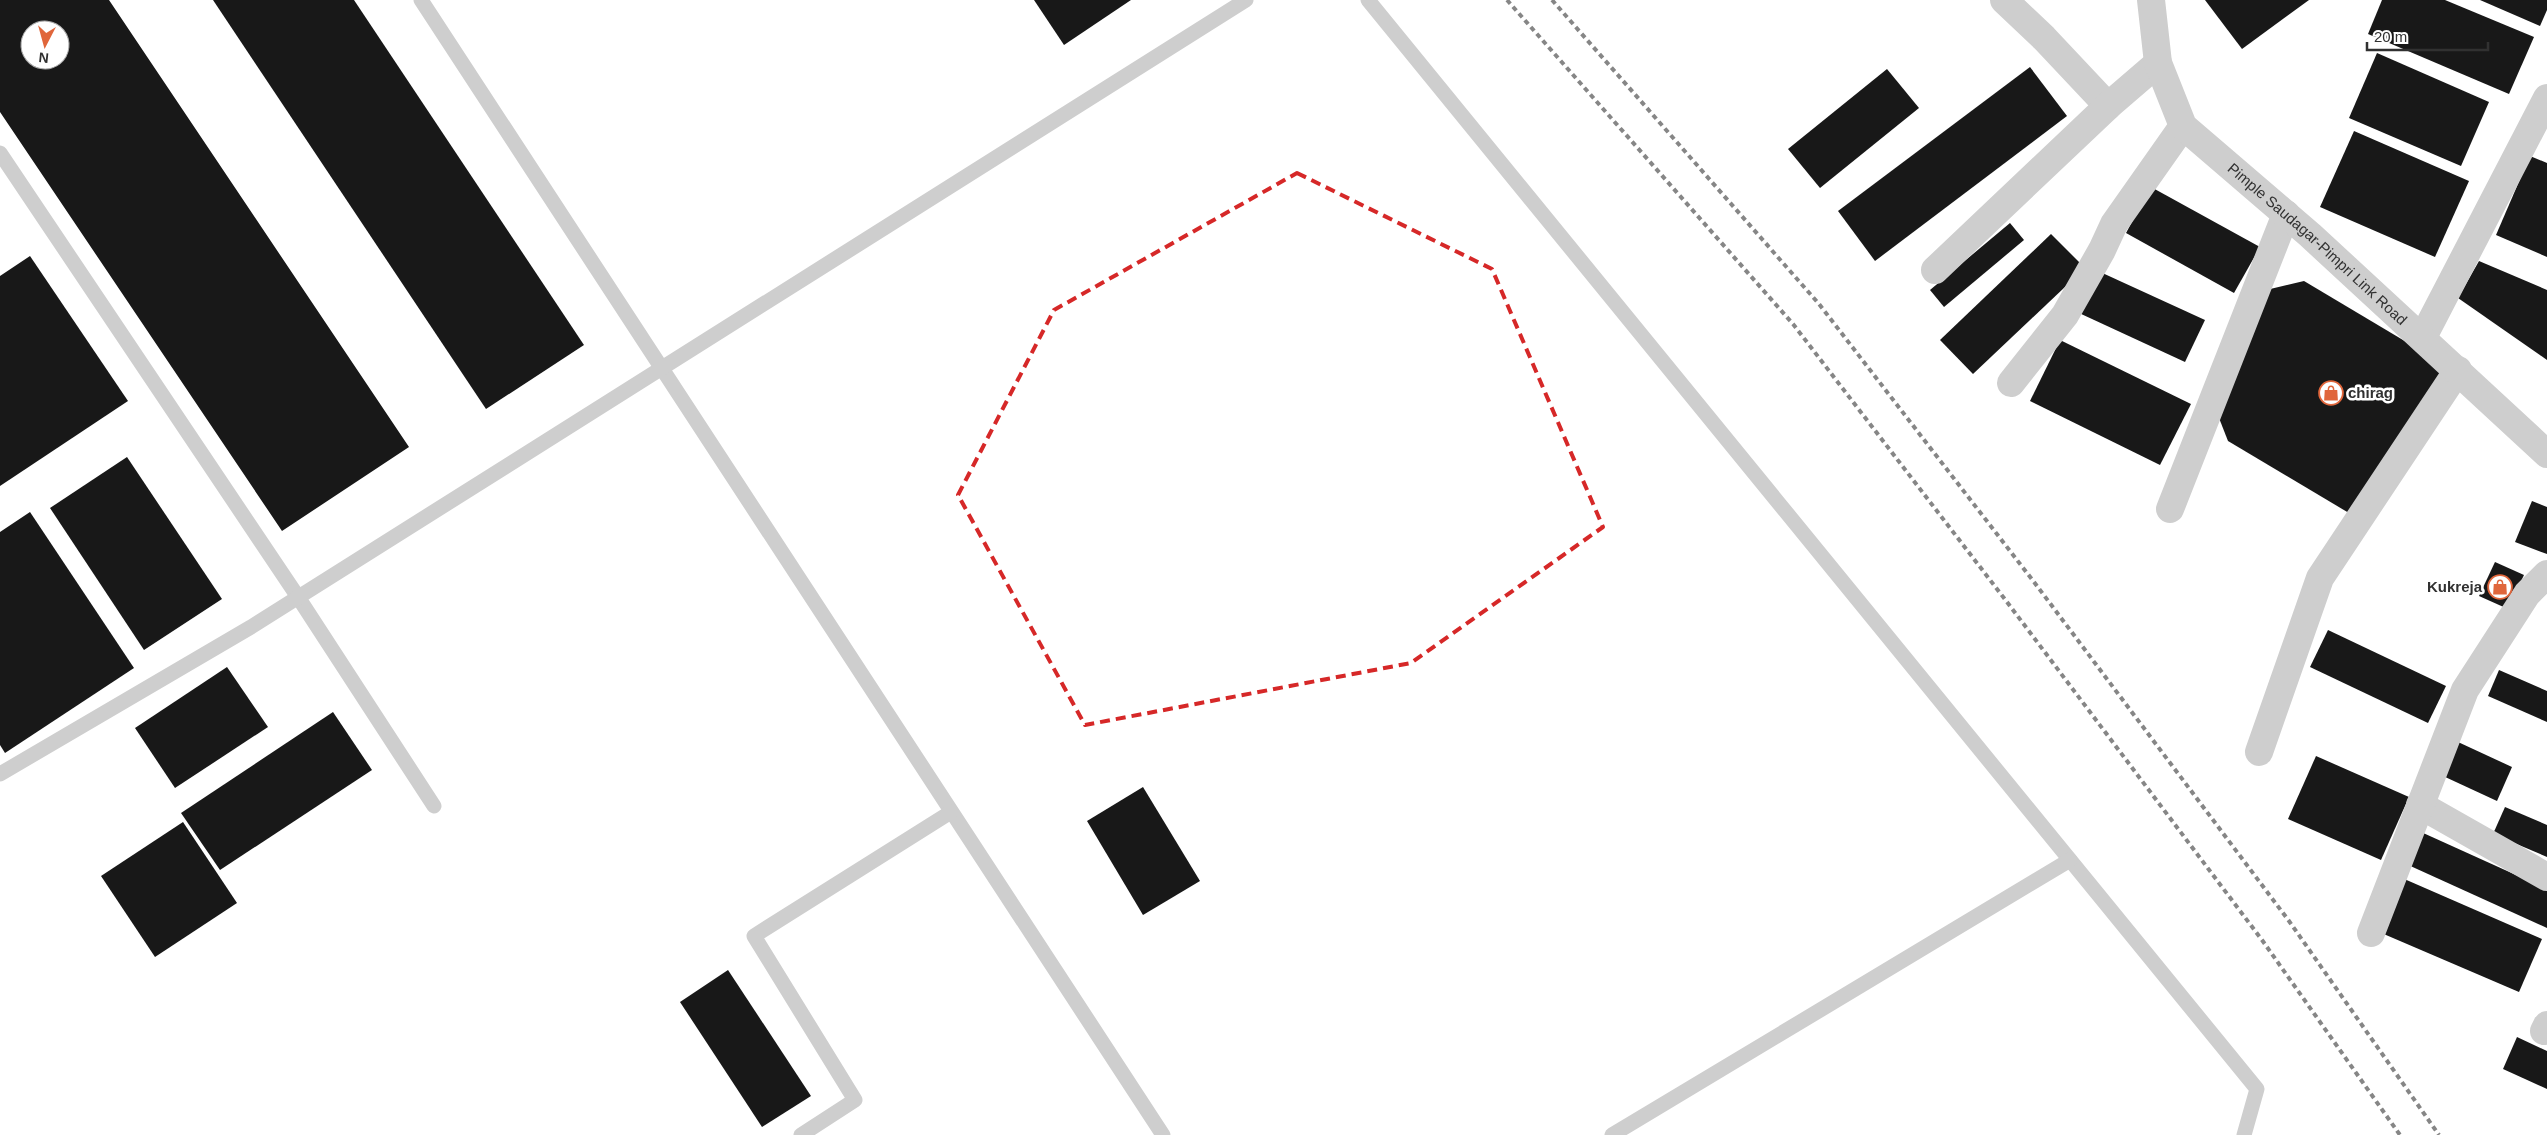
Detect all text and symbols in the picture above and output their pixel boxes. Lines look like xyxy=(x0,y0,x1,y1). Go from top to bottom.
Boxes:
north arrow xyxy=(20,20,70,70)
scale bar xyxy=(2367,20,2488,52)
text: 20 m xyxy=(2374,28,2407,45)
text: N xyxy=(38,49,50,66)
street label: Pimple Saudagar-Pimpri Link Road xyxy=(2225,159,2411,328)
shop icon: chirag xyxy=(2318,380,2344,406)
place label: chirag xyxy=(2348,384,2393,401)
shop icon: Kukreja xyxy=(2487,574,2513,600)
place label: Kukreja xyxy=(2427,578,2483,595)

